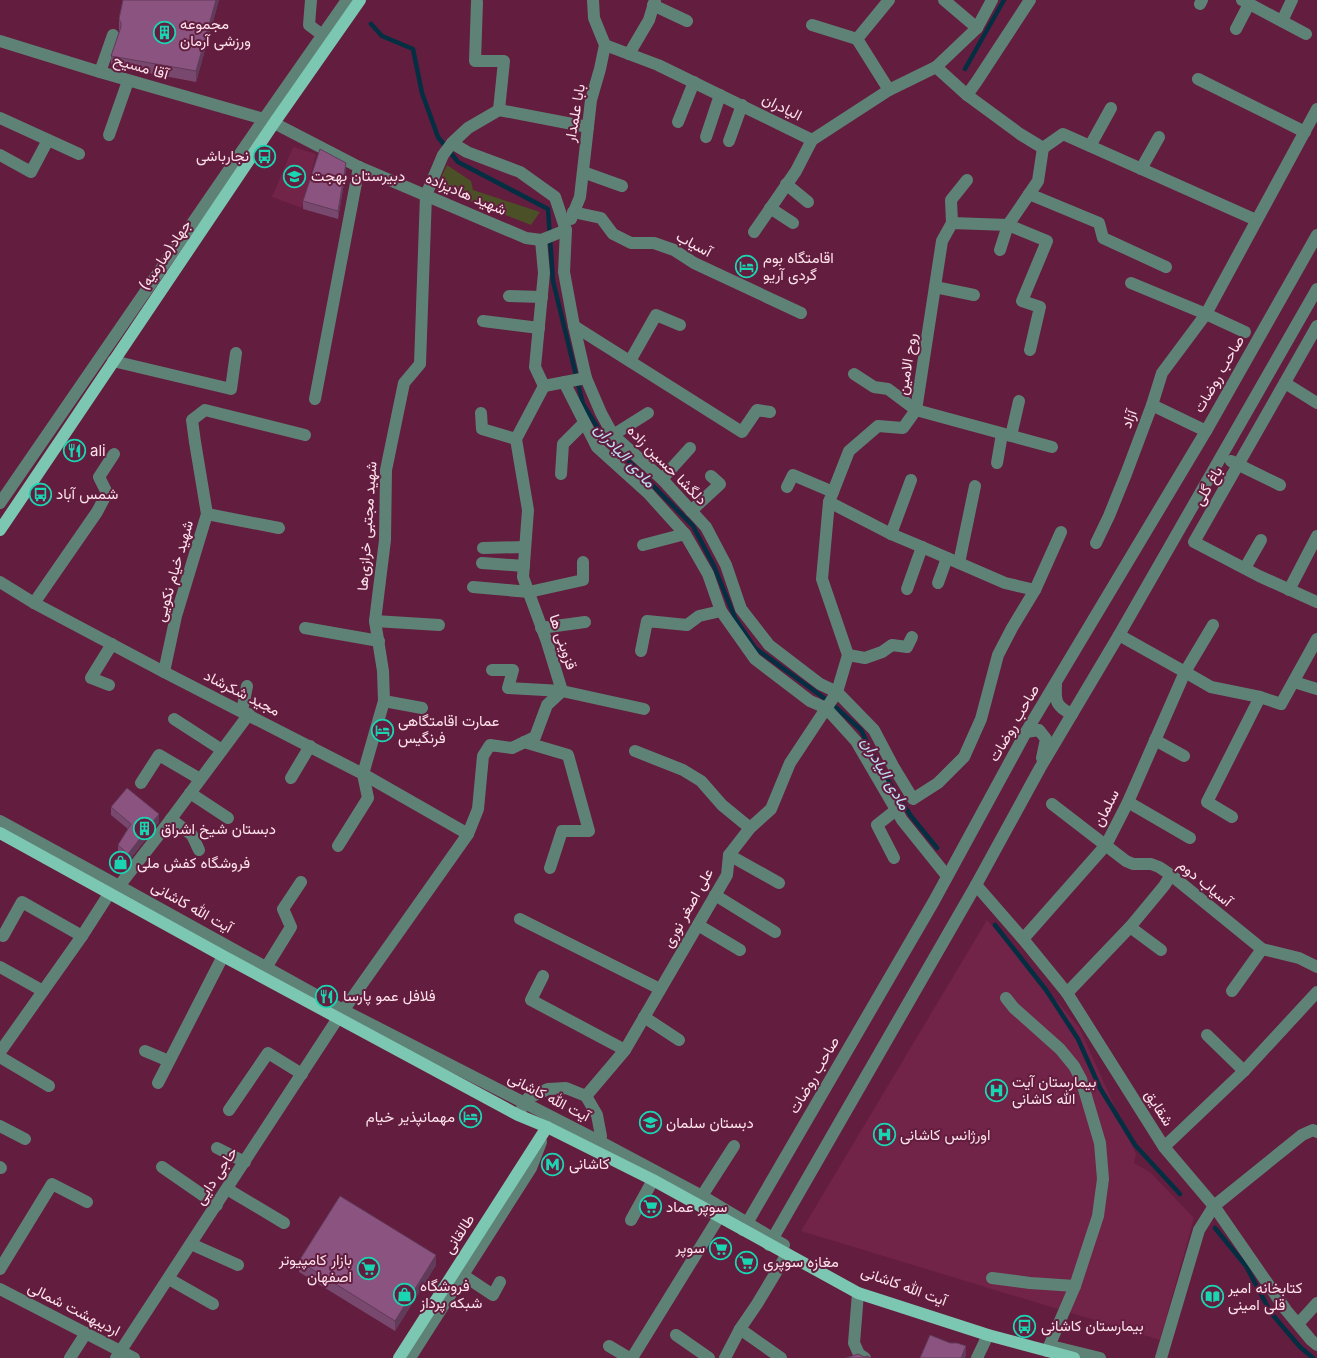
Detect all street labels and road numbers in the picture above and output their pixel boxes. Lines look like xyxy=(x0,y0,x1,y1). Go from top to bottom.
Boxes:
street label: آقا مسیح xyxy=(111,50,172,86)
street label: بابا علمدار xyxy=(560,82,589,144)
street label: الیادران xyxy=(759,89,805,125)
street label: شهید هادیزاده xyxy=(423,168,510,219)
street label: جهاد(صارمیه) xyxy=(134,216,195,294)
street label: آسیاب xyxy=(673,226,717,262)
street label: روح الامین xyxy=(892,332,923,397)
street label: صاحب روضات xyxy=(1189,332,1248,416)
street label: آزاد xyxy=(1116,406,1141,431)
street label: دلگشا حسین زاده xyxy=(623,421,711,509)
street label: شهید مجتبی خرازی‌ها xyxy=(353,461,382,591)
street label: باغ گلی xyxy=(1189,463,1228,510)
street label: شهید خیام نکویی xyxy=(150,518,198,624)
street label: قزوینی ها xyxy=(544,612,582,672)
street label: مجید شکرشاد xyxy=(201,665,283,720)
street label: صاحب روضات xyxy=(984,681,1043,765)
street label: سلمان xyxy=(1088,786,1123,830)
street label: آسیاب دوم xyxy=(1174,855,1238,912)
street label: علی اصغر نوری xyxy=(658,865,718,951)
street label: آیت الله کاشانی xyxy=(148,876,237,938)
street label: صاحب روضات xyxy=(784,1033,843,1117)
street label: آیت الله کاشانی xyxy=(504,1068,595,1127)
street label: شقایق xyxy=(1140,1086,1178,1130)
street label: حاجی دایی xyxy=(190,1143,242,1209)
street label: طالقانی xyxy=(439,1210,479,1258)
street label: آیت الله کاشانی xyxy=(858,1261,951,1311)
street label: اردیبهشت شمالی xyxy=(24,1277,124,1341)

